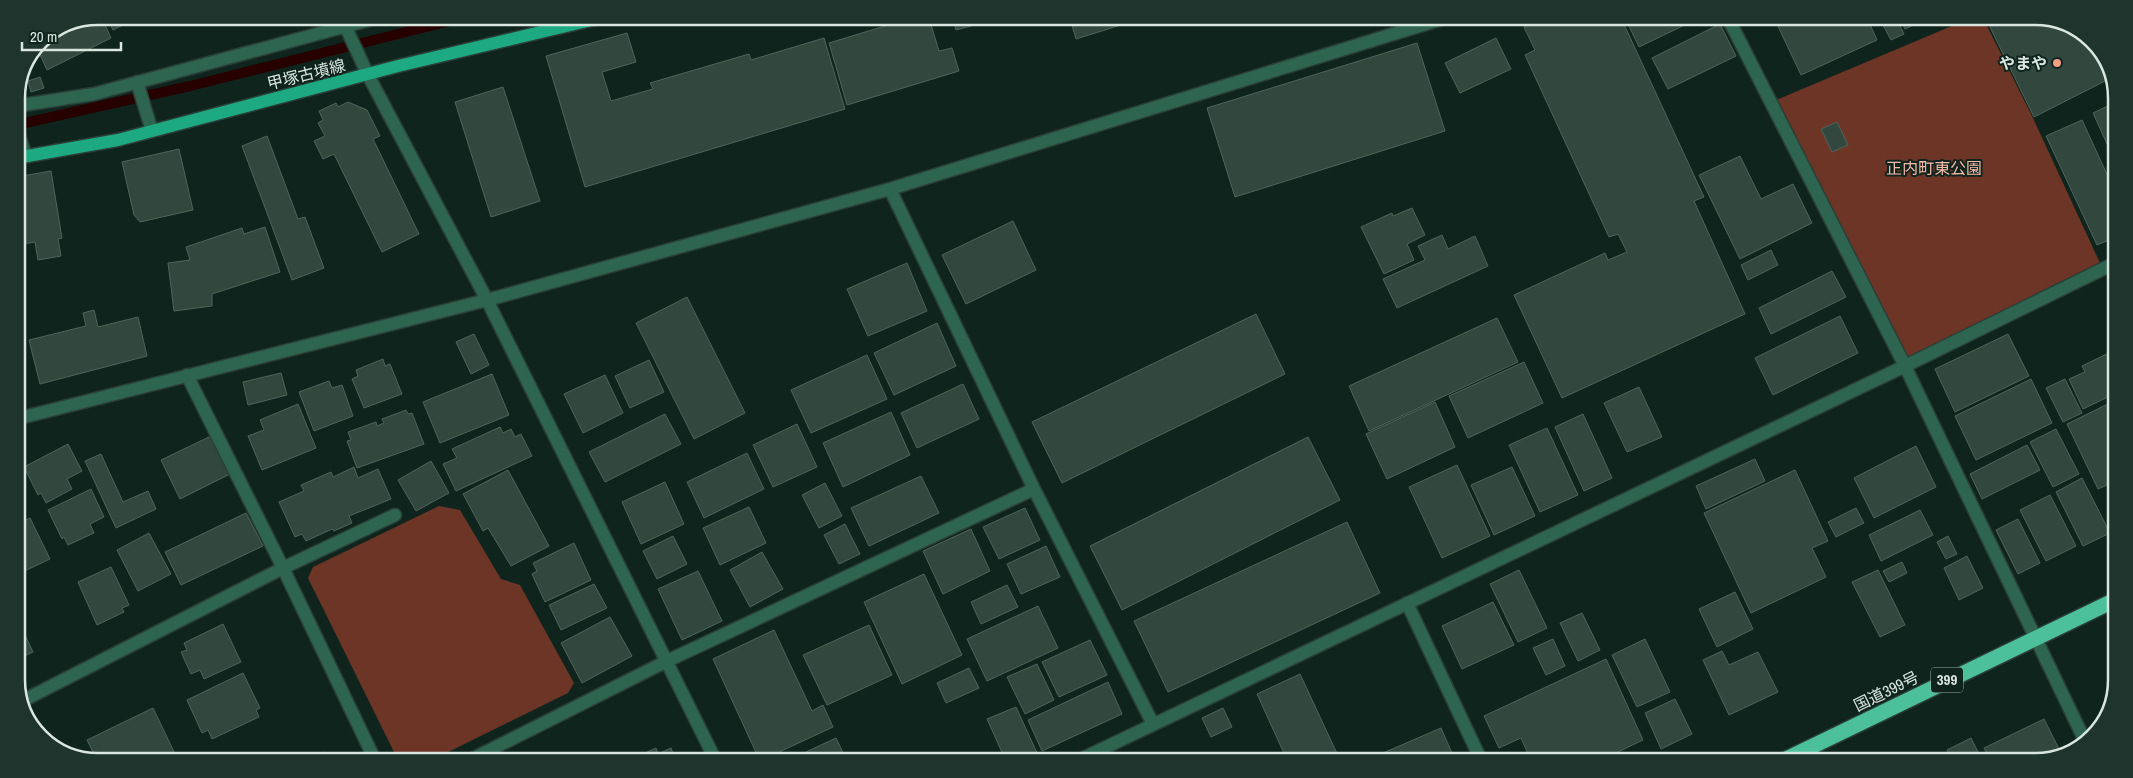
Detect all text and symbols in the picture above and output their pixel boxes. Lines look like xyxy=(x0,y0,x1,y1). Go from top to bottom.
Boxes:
scale bar xyxy=(22,20,121,52)
text: 20 m xyxy=(30,26,57,47)
place label: やまや xyxy=(1999,52,2047,74)
street label: 甲塚古墳線 xyxy=(265,54,347,94)
marker: やまや xyxy=(2051,57,2063,69)
park label: 正内町東公園 xyxy=(1886,157,1982,179)
street label: 国道399号 xyxy=(1850,666,1922,716)
road number: 399 xyxy=(1931,668,1963,692)

